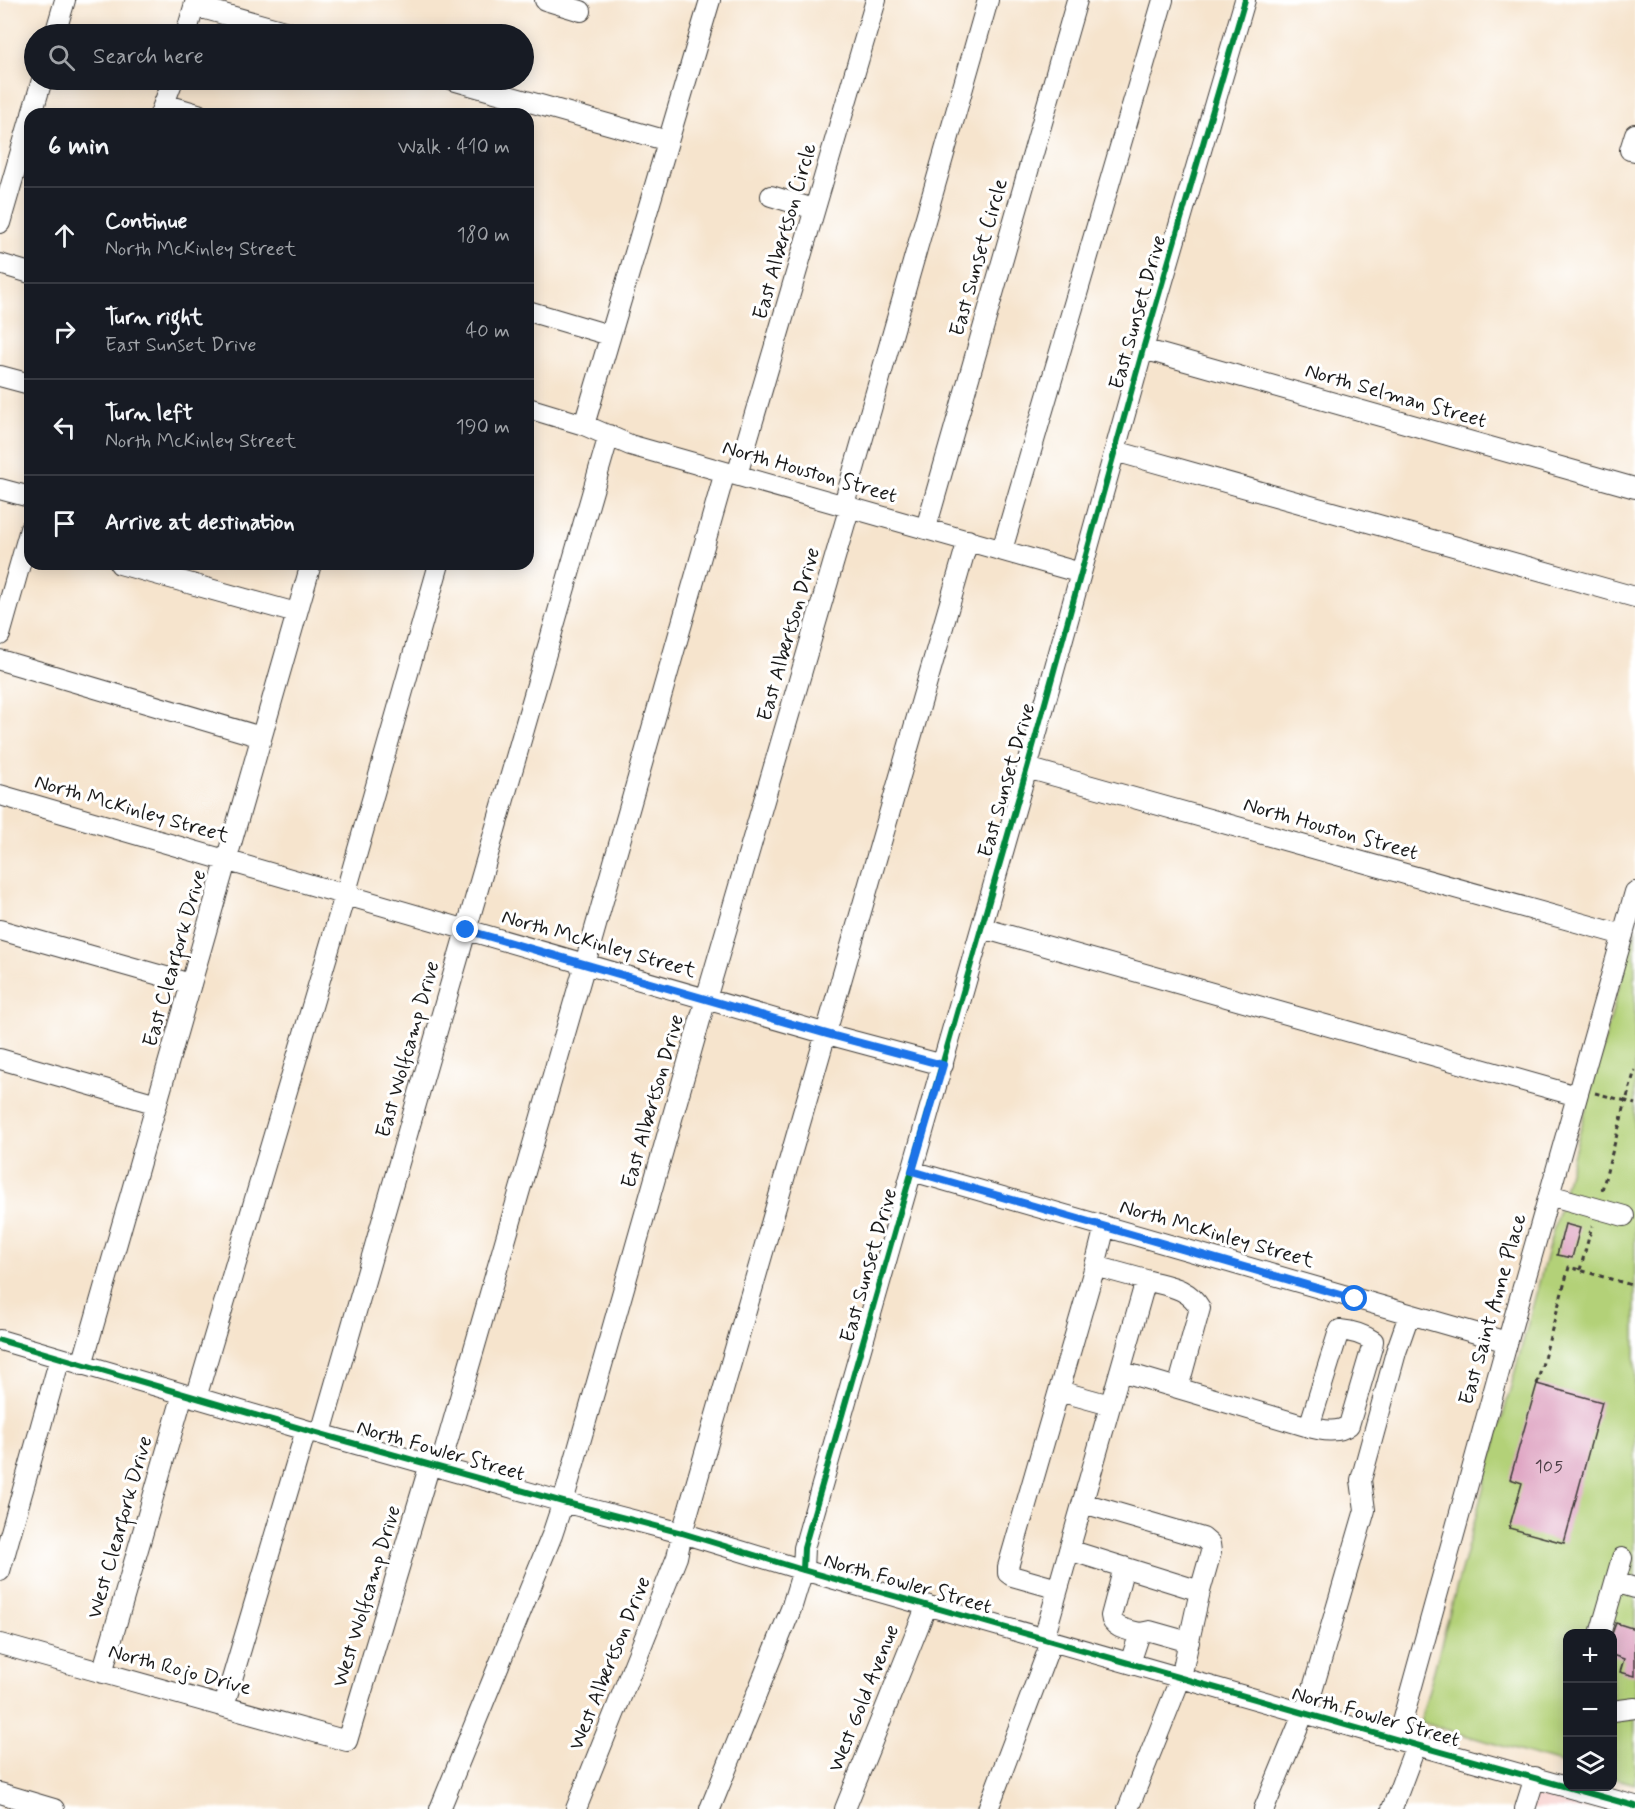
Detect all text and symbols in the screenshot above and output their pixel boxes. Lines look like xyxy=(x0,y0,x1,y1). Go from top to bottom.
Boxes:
search box xyxy=(24,24,534,90)
icon: search xyxy=(45,41,78,74)
text: Search here xyxy=(93,43,204,71)
text: 6 min xyxy=(48,130,110,164)
text: Walk · 410 m xyxy=(398,134,510,161)
street label: East Albertson Circle xyxy=(746,140,824,323)
street label: East Sunset Circle xyxy=(943,175,1015,339)
text: Continue xyxy=(105,208,187,236)
icon: ahead xyxy=(48,219,81,252)
text: 180 m xyxy=(457,222,510,249)
street label: East Sunset Drive xyxy=(1103,232,1173,393)
text: North McKinley Street xyxy=(105,236,296,263)
text: Turn right xyxy=(105,304,203,332)
icon: right xyxy=(48,315,81,348)
text: 40 m xyxy=(466,318,510,345)
text: East Sunset Drive xyxy=(105,332,257,359)
street label: North Selman Street xyxy=(1302,357,1490,435)
text: Turn left xyxy=(105,400,193,428)
icon: left xyxy=(48,411,81,444)
text: 190 m xyxy=(456,414,510,441)
text: North McKinley Street xyxy=(105,428,296,455)
street label: North Houston Street xyxy=(719,434,900,510)
icon: arrive xyxy=(48,507,81,540)
text: Arrive at destination xyxy=(105,509,295,537)
street label: East Albertson Drive xyxy=(751,544,827,724)
street label: East Sunset Drive xyxy=(972,700,1042,861)
street label: North McKinley Street xyxy=(31,768,233,850)
street label: North Houston Street xyxy=(1240,791,1421,867)
street label: East Clearfork Drive xyxy=(136,866,216,1051)
street label: North McKinley Street xyxy=(498,903,700,985)
route end xyxy=(452,916,478,942)
street label: East Wolfcamp Drive xyxy=(369,958,447,1141)
street label: East Albertson Drive xyxy=(615,1011,691,1191)
street label: East Sunset Drive xyxy=(834,1185,904,1346)
street label: North McKinley Street xyxy=(1116,1193,1318,1275)
street label: East Saint Anne Place xyxy=(1452,1210,1534,1408)
route start xyxy=(1341,1285,1367,1311)
street label: North Fowler Street xyxy=(353,1414,528,1488)
street label: West Clearfork Drive xyxy=(80,1433,161,1623)
house number: 105 xyxy=(1535,1455,1563,1479)
street label: West Wolfcamp Drive xyxy=(326,1502,408,1691)
street label: North Fowler Street xyxy=(820,1547,995,1621)
street label: West Albertson Drive xyxy=(562,1572,658,1755)
street label: West Gold Avenue xyxy=(822,1621,906,1776)
map controls xyxy=(1563,1629,1617,1791)
button: + xyxy=(1563,1629,1617,1683)
street label: North Rojo Drive xyxy=(105,1637,254,1703)
street label: North Fowler Street xyxy=(1288,1680,1463,1754)
button: − xyxy=(1563,1683,1617,1737)
button: layers xyxy=(1563,1737,1617,1791)

